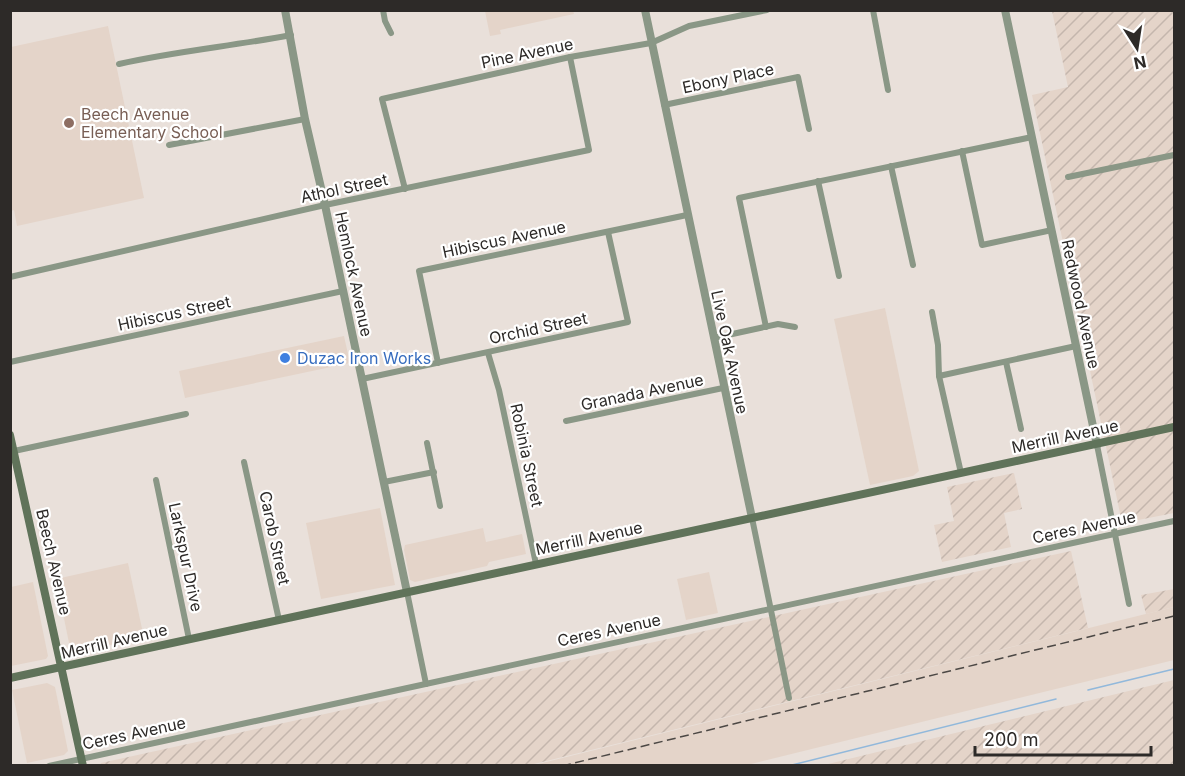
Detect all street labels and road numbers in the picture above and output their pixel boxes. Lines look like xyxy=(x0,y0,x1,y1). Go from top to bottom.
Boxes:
street label: Pine Avenue xyxy=(479,33,575,73)
street label: Ebony Place xyxy=(680,59,776,97)
street label: Athol Street xyxy=(299,169,389,207)
street label: Hemlock Avenue xyxy=(331,210,377,338)
street label: Hibiscus Avenue xyxy=(440,216,568,262)
street label: Redwood Avenue xyxy=(1058,238,1104,370)
street label: Live Oak Avenue xyxy=(707,288,753,416)
street label: Hibiscus Street xyxy=(116,291,232,335)
street label: Orchid Street xyxy=(487,308,589,348)
street label: Granada Avenue xyxy=(579,369,705,415)
street label: Robinia Street xyxy=(506,401,548,509)
street label: Merrill Avenue xyxy=(1010,415,1120,457)
street label: Carob Street xyxy=(255,489,295,587)
street label: Larkspur Drive xyxy=(165,501,207,613)
street label: Ceres Avenue xyxy=(1030,506,1138,548)
street label: Beech Avenue xyxy=(32,507,76,617)
street label: Merrill Avenue xyxy=(534,517,644,559)
street label: Ceres Avenue xyxy=(555,609,663,651)
street label: Merrill Avenue xyxy=(59,619,169,663)
street label: Ceres Avenue xyxy=(80,712,188,754)

